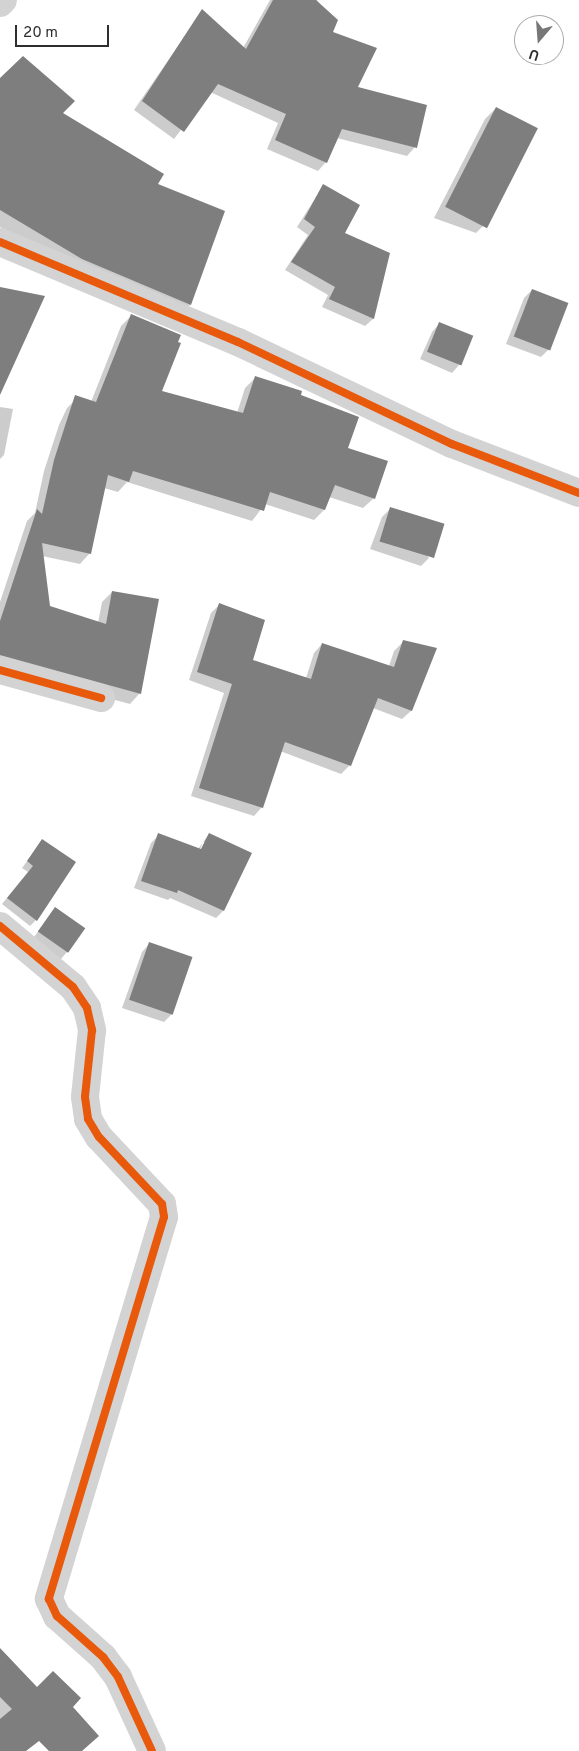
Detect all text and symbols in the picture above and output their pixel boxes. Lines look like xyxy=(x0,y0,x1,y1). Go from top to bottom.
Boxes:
scale bar xyxy=(18,15,111,47)
north arrow xyxy=(514,15,564,65)
text: 20 m xyxy=(23,24,58,43)
text: U xyxy=(527,44,542,63)

